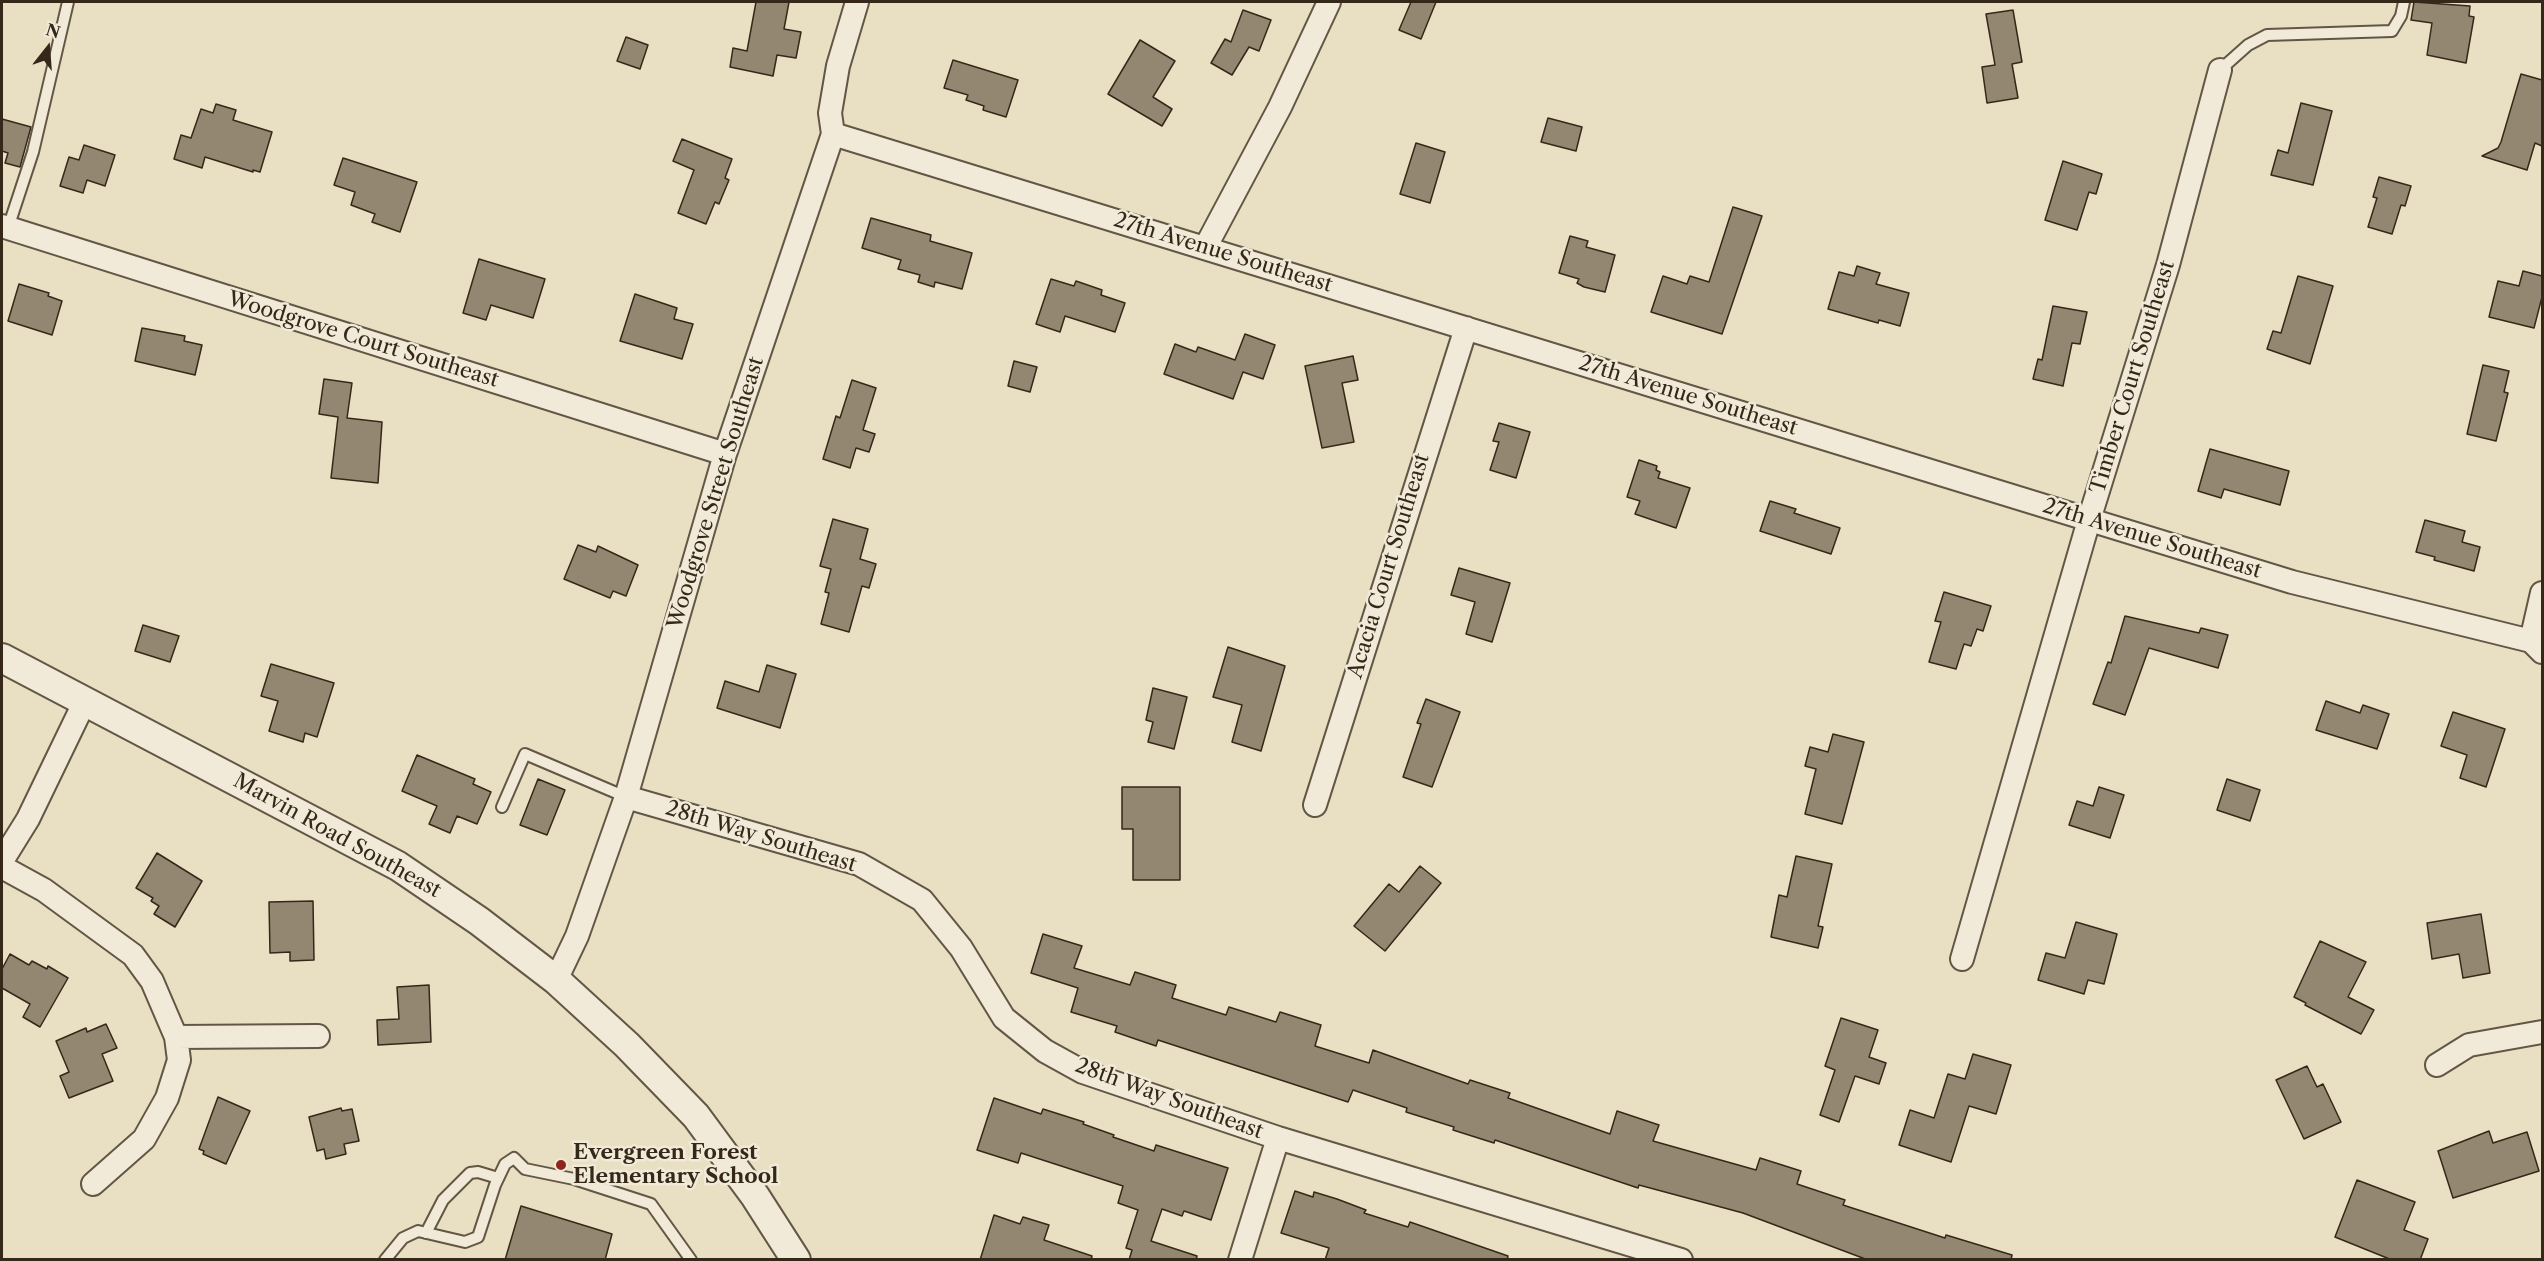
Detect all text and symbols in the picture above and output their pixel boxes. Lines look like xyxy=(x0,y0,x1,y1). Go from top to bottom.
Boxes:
north arrow xyxy=(18,18,78,78)
text: N xyxy=(44,19,63,42)
street label: 27th Avenue Southeast xyxy=(1111,208,1335,298)
street label: Timber Court Southeast xyxy=(2086,257,2180,497)
street label: Woodgrove Court Southeast xyxy=(225,287,501,393)
street label: 27th Avenue Southeast xyxy=(1576,351,1800,441)
street label: Woodgrove Street Southeast xyxy=(663,354,769,632)
street label: Acacia Court Southeast xyxy=(1343,451,1435,681)
street label: 27th Avenue Southeast xyxy=(2040,494,2264,584)
street label: Marvin Road Southeast xyxy=(229,768,445,904)
street label: 28th Way Southeast xyxy=(663,796,859,878)
street label: 28th Way Southeast xyxy=(1072,1053,1266,1145)
place label: Evergreen Forest Elementary School xyxy=(573,1140,778,1190)
marker: Evergreen Forest Elementary School xyxy=(554,1158,568,1172)

